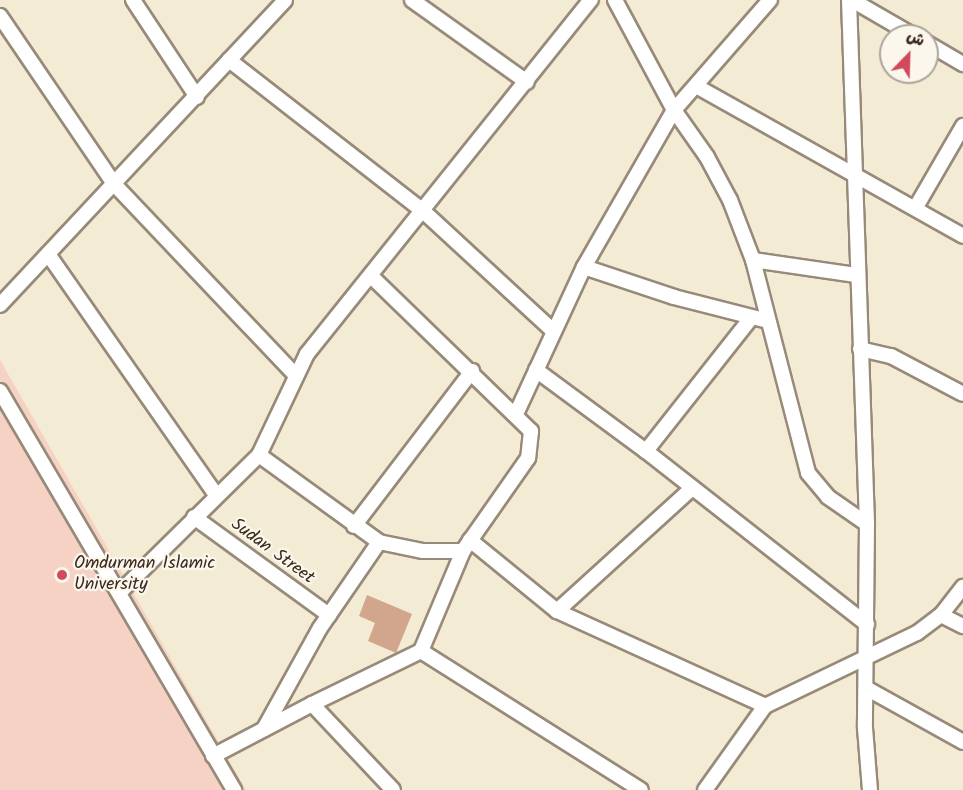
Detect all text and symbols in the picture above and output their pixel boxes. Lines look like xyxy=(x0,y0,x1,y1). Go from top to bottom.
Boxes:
north arrow xyxy=(879,24,939,84)
text: ش xyxy=(902,24,928,54)
street label: Sudan Street xyxy=(226,514,318,590)
place label: Omdurman Islamic University xyxy=(74,554,215,596)
marker: Omdurman Islamic University xyxy=(55,568,69,582)

